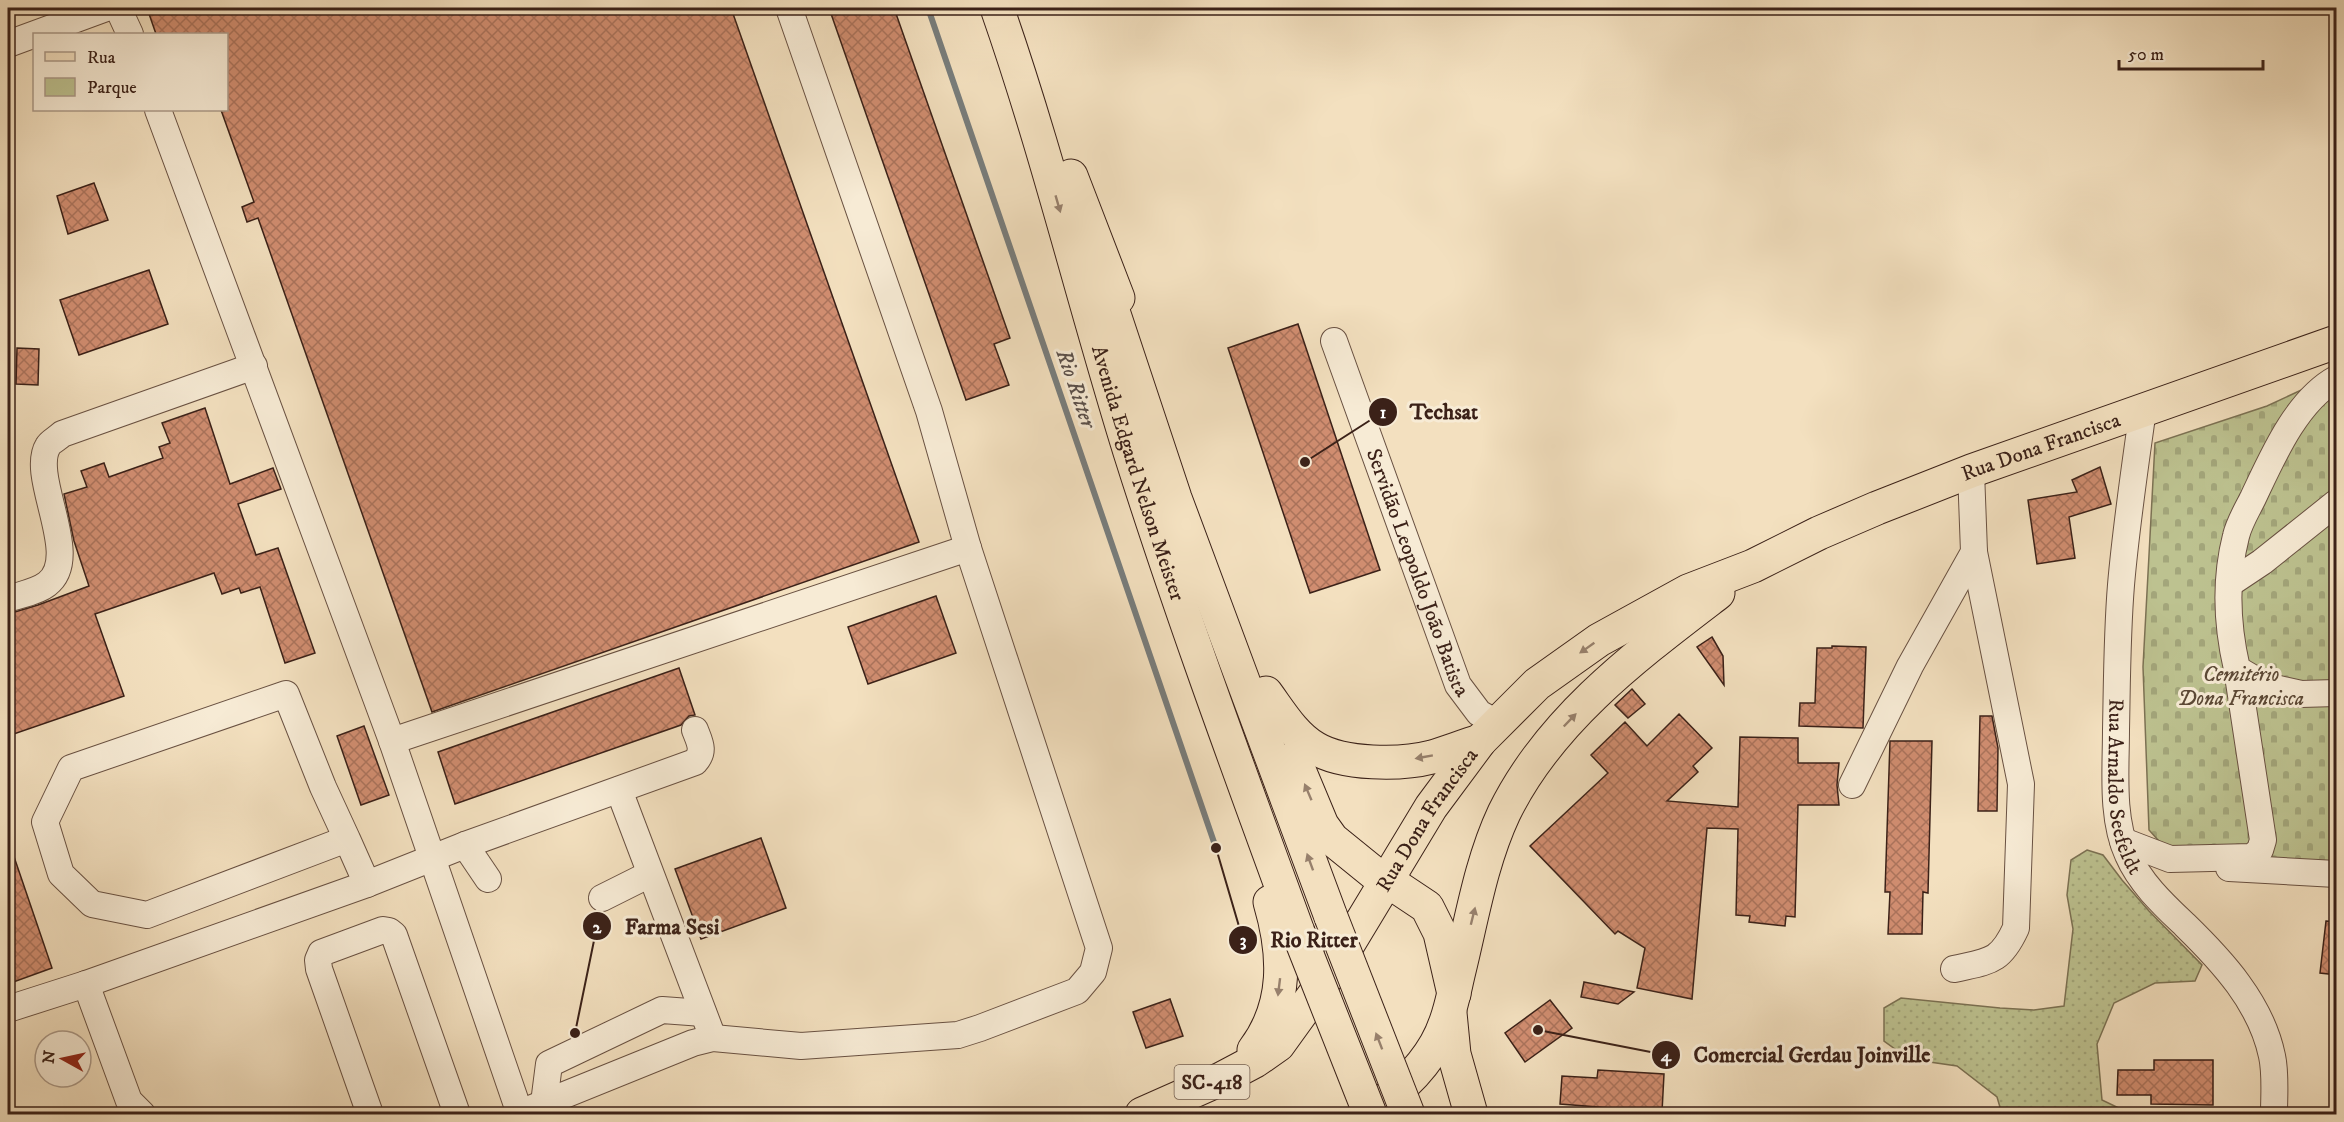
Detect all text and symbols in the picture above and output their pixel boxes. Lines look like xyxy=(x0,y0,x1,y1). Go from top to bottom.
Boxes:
legend xyxy=(33,33,228,111)
scale bar xyxy=(2119,33,2263,71)
text: 50 m xyxy=(2128,44,2164,66)
text: Rua xyxy=(87,47,116,69)
text: Parque xyxy=(87,77,137,99)
one-way arrow xyxy=(1054,195,1063,213)
street label: Avenida Edgard Nelson Meister xyxy=(1085,343,1190,604)
water label: Rio Ritter xyxy=(1049,345,1102,433)
callout: Techsat xyxy=(1368,392,1490,432)
text: Techsat xyxy=(1409,399,1478,426)
text: 1 xyxy=(1380,402,1387,424)
street label: Rua Dona Francisca xyxy=(1958,407,2124,488)
street label: Servidão Leopoldo João Batista xyxy=(1360,445,1474,702)
one-way arrow xyxy=(1579,642,1595,653)
park label: Cemitério Dona Francisca xyxy=(2178,662,2304,712)
street label: Rua Arnaldo Seefeldt xyxy=(2101,698,2148,880)
one-way arrow xyxy=(1563,712,1577,727)
street label: Rua Dona Francisca xyxy=(1371,743,1484,897)
one-way arrow xyxy=(1414,753,1433,762)
one-way arrow xyxy=(1303,783,1313,801)
one-way arrow xyxy=(1305,853,1315,871)
callout: Farma Sesi xyxy=(582,906,731,946)
one-way arrow xyxy=(1468,907,1478,926)
text: Farma Sesi xyxy=(625,914,720,941)
text: 2 xyxy=(593,917,603,939)
callout: Rio Ritter xyxy=(1228,920,1369,960)
text: Rio Ritter xyxy=(1270,927,1358,954)
text: 3 xyxy=(1240,930,1247,952)
one-way arrow xyxy=(1275,978,1284,997)
north arrow xyxy=(33,1029,93,1089)
one-way arrow xyxy=(1374,1031,1384,1049)
callout: Comercial Gerdau Joinville xyxy=(1651,1035,1942,1075)
text: Comercial Gerdau Joinville xyxy=(1694,1042,1930,1069)
text: 4 xyxy=(1660,1045,1672,1067)
text: N xyxy=(38,1049,60,1065)
road number: SC-418 xyxy=(1174,1065,1250,1099)

